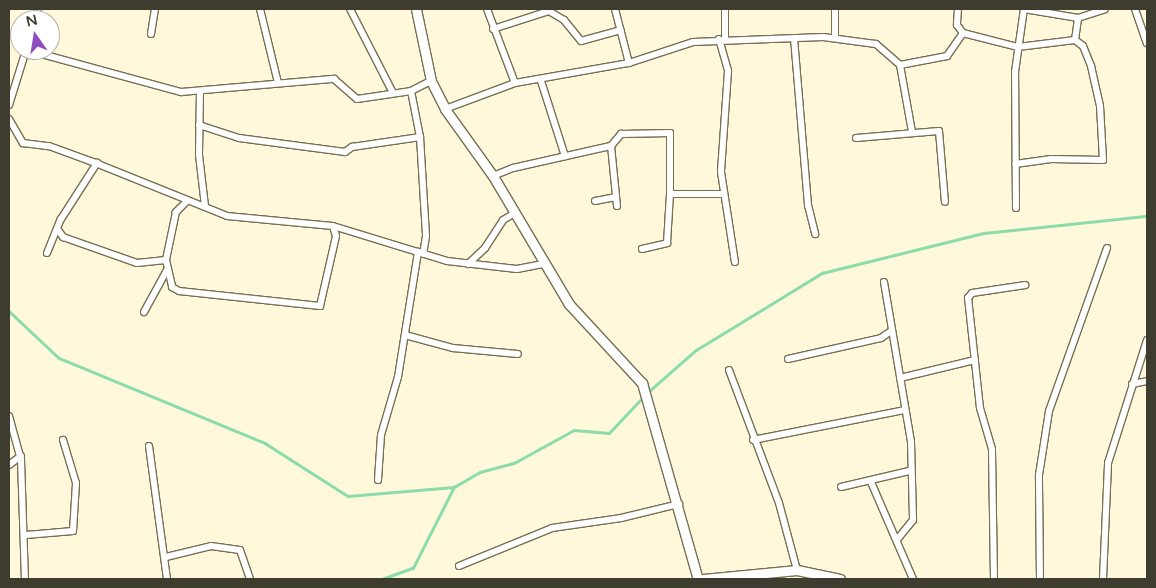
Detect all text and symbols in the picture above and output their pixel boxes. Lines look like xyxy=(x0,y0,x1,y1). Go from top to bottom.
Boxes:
north arrow xyxy=(10,10,60,60)
text: N xyxy=(24,11,39,30)

